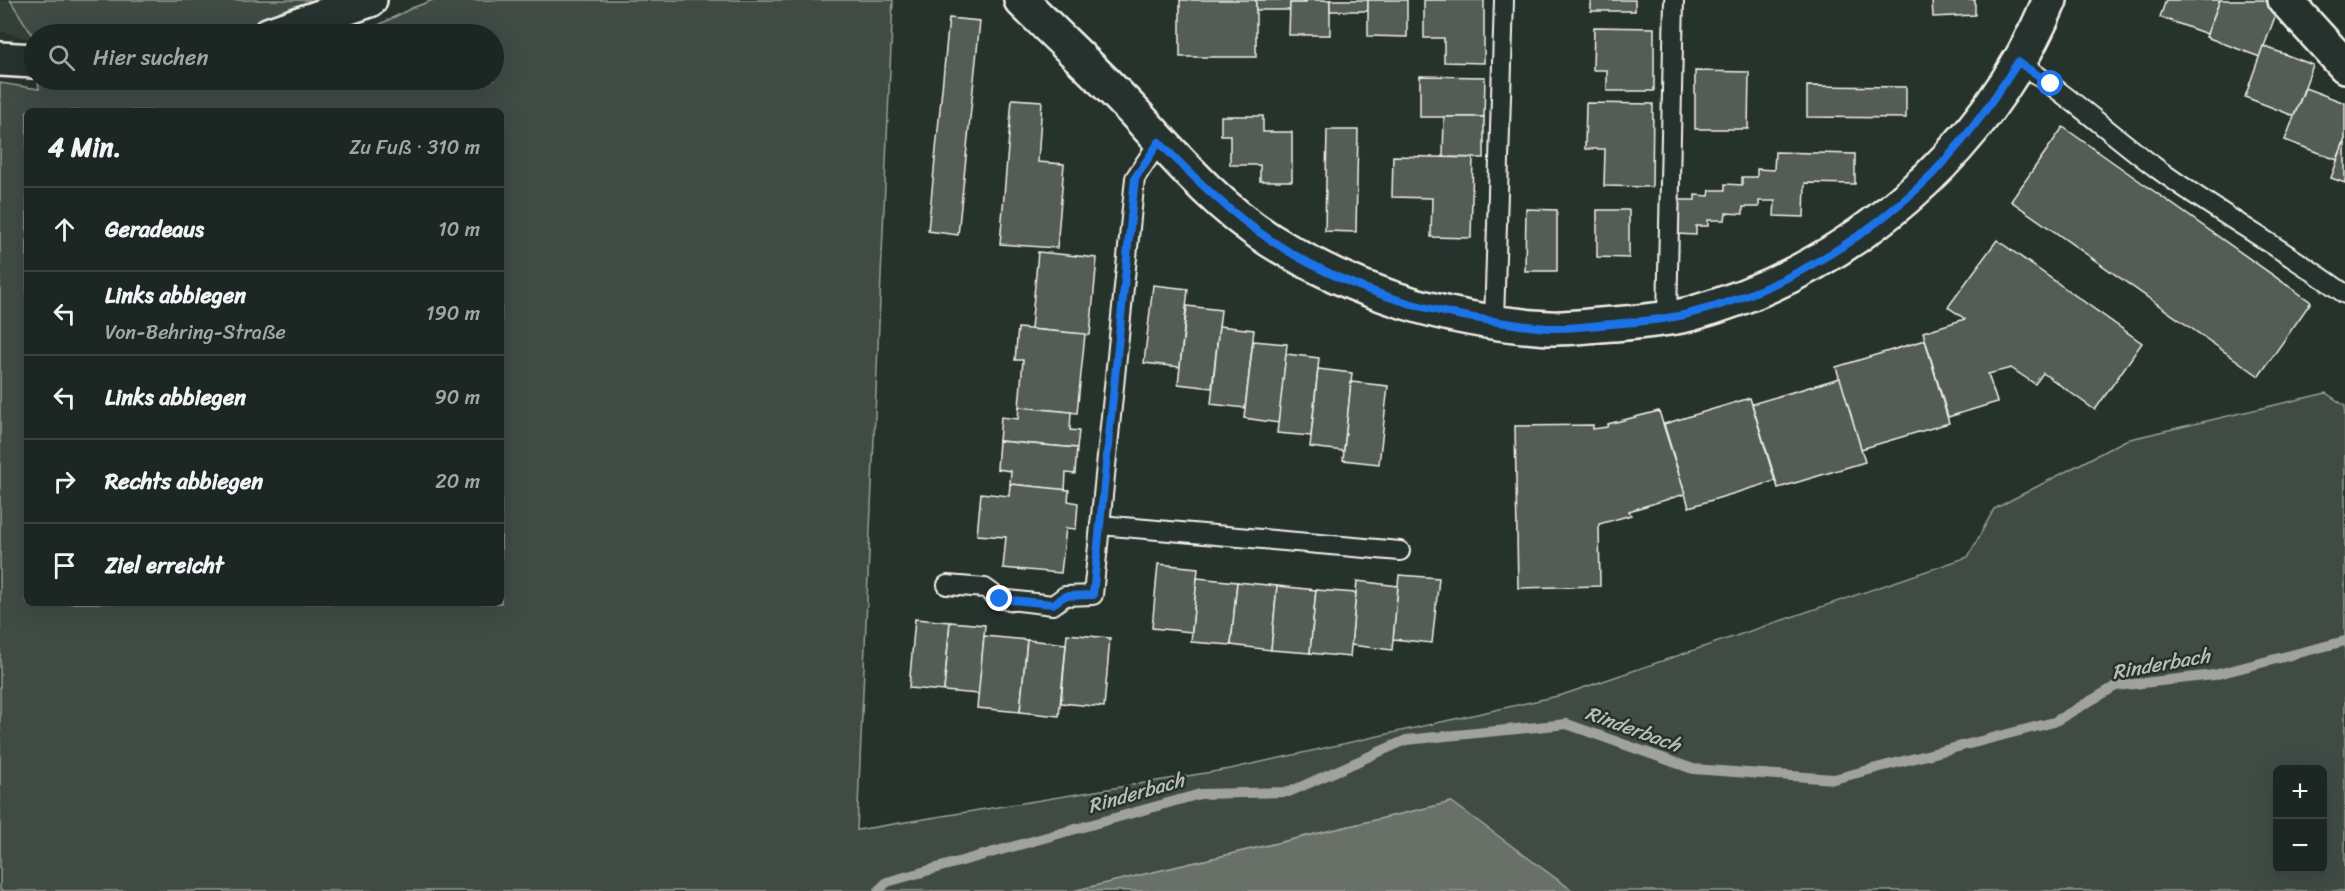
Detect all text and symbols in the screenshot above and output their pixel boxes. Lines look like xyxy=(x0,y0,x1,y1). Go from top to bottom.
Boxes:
search box xyxy=(24,24,504,90)
text: Hier suchen xyxy=(93,38,208,77)
icon: search xyxy=(45,41,78,74)
route start xyxy=(2037,70,2063,96)
text: 4 Min. xyxy=(48,124,121,170)
text: Zu Fuß · 310 m xyxy=(349,130,480,165)
text: Geradeaus xyxy=(105,210,204,249)
text: 10 m xyxy=(438,212,480,247)
icon: ahead xyxy=(48,213,81,246)
text: Links abbiegen xyxy=(105,276,246,315)
text: 190 m xyxy=(426,296,480,331)
icon: left xyxy=(48,297,81,330)
text: Von-Behring-Straße xyxy=(105,315,286,350)
text: Links abbiegen xyxy=(105,378,246,417)
text: 90 m xyxy=(435,380,480,415)
icon: left xyxy=(48,381,81,414)
text: Rechts abbiegen xyxy=(105,462,263,501)
text: 20 m xyxy=(435,464,480,499)
icon: right xyxy=(48,465,81,498)
text: Ziel erreicht xyxy=(105,546,224,585)
icon: arrive xyxy=(48,549,81,582)
route end xyxy=(986,585,1012,611)
water label: Rinderbach xyxy=(2109,638,2214,690)
water label: Rinderbach xyxy=(1581,696,1687,763)
water label: Rinderbach xyxy=(1084,762,1190,823)
map controls xyxy=(2273,765,2327,873)
button: + xyxy=(2273,765,2327,819)
button: − xyxy=(2273,819,2327,873)

